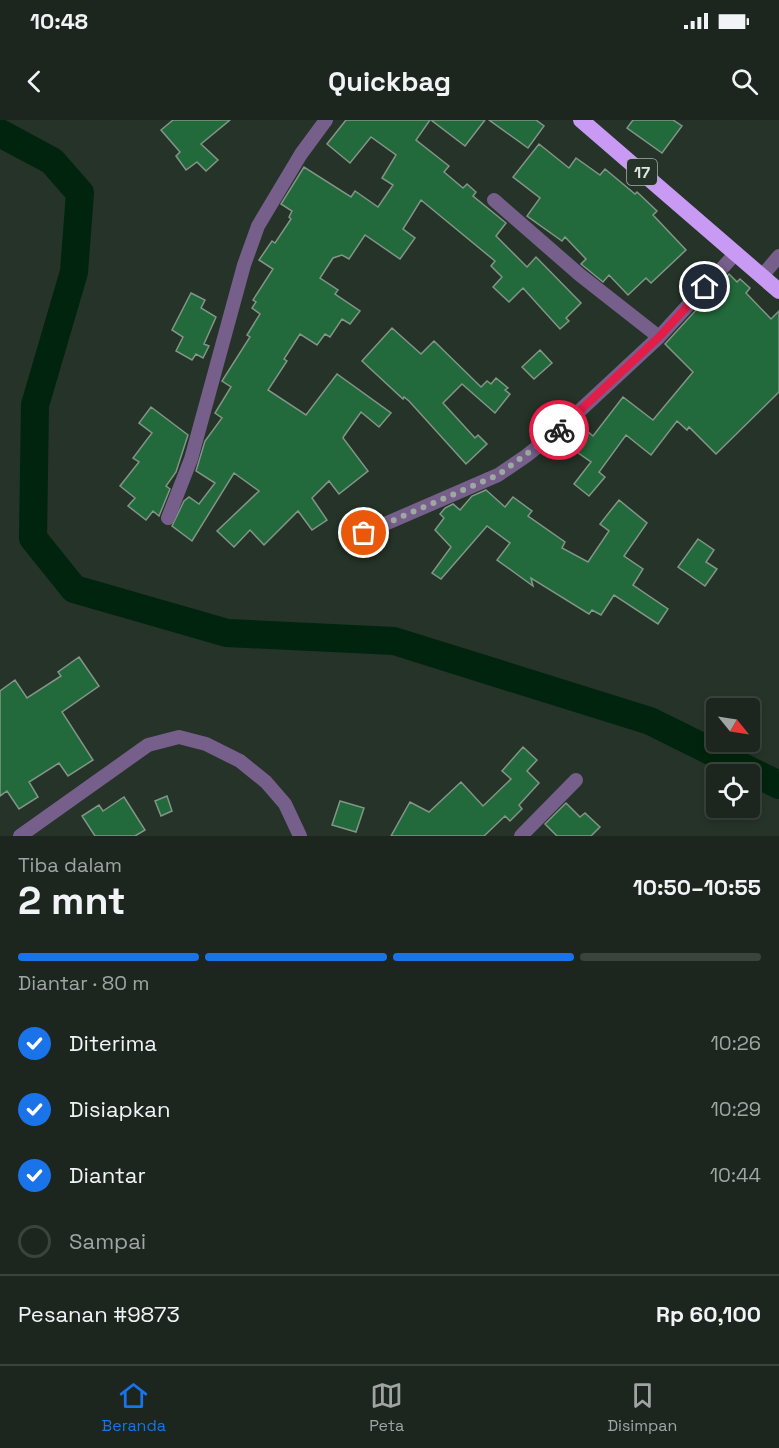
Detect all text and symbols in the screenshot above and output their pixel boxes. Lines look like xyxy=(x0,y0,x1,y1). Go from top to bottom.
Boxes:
text: 10:48 xyxy=(30,7,88,35)
text: Quickbag xyxy=(328,64,451,99)
icon: back xyxy=(18,65,51,98)
icon: search xyxy=(728,65,761,98)
road number: 17 xyxy=(627,159,657,185)
pin xyxy=(679,261,730,312)
icon: home xyxy=(688,270,721,303)
courier xyxy=(529,400,589,460)
icon: bike xyxy=(543,414,576,447)
pin xyxy=(338,507,389,558)
icon: bag xyxy=(347,516,380,549)
north arrow xyxy=(706,698,760,752)
map controls xyxy=(706,698,760,818)
button: locate xyxy=(706,764,760,818)
text: Tiba dalam xyxy=(18,852,122,878)
text: 10:50–10:55 xyxy=(633,873,761,901)
text: 2 mnt xyxy=(18,876,126,925)
text: Diantar · 80 m xyxy=(18,970,149,996)
icon: check xyxy=(18,1027,51,1060)
text: Diterima xyxy=(69,1029,157,1057)
text: 10:26 xyxy=(710,1030,761,1056)
icon: check xyxy=(18,1093,51,1126)
text: Disiapkan xyxy=(69,1095,171,1123)
text: 10:29 xyxy=(711,1096,761,1122)
icon: check xyxy=(18,1159,51,1192)
text: Diantar xyxy=(69,1161,146,1189)
text: 10:44 xyxy=(710,1162,761,1188)
text: Sampai xyxy=(69,1227,146,1255)
text: Pesanan #9873 xyxy=(18,1300,180,1328)
text: Rp 60,100 xyxy=(656,1300,761,1328)
tab: Beranda xyxy=(102,1379,166,1436)
tab: Peta xyxy=(369,1379,404,1436)
tab: Disimpan xyxy=(607,1379,677,1436)

